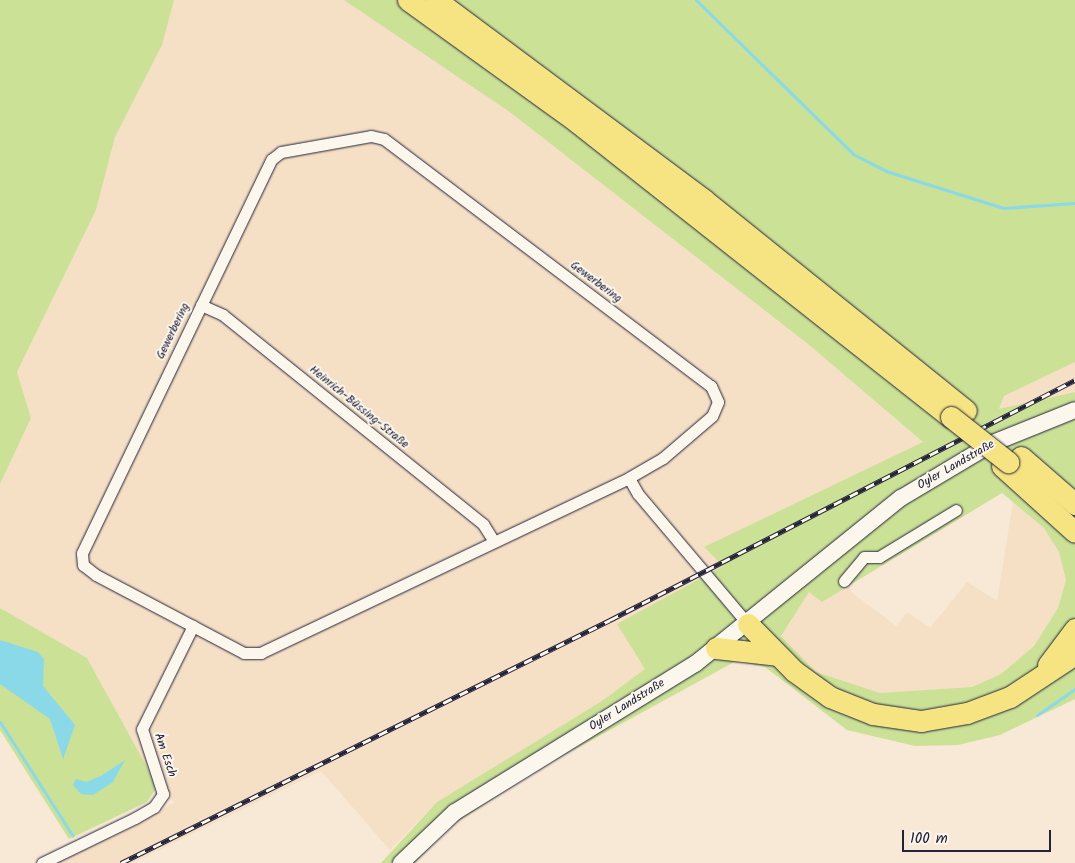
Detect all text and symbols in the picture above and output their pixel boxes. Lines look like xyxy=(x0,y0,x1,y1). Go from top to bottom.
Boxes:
street label: Gewerbering xyxy=(567,258,625,306)
street label: Gewerbering xyxy=(153,301,193,361)
street label: Heinrich-Büssing-Straße xyxy=(306,362,412,452)
street label: Oyler Landstraße xyxy=(915,437,997,493)
street label: Oyler Landstraße xyxy=(587,676,667,734)
street label: Am Esch xyxy=(151,731,179,779)
scale bar xyxy=(905,820,1054,852)
text: 100 m xyxy=(910,827,948,851)

